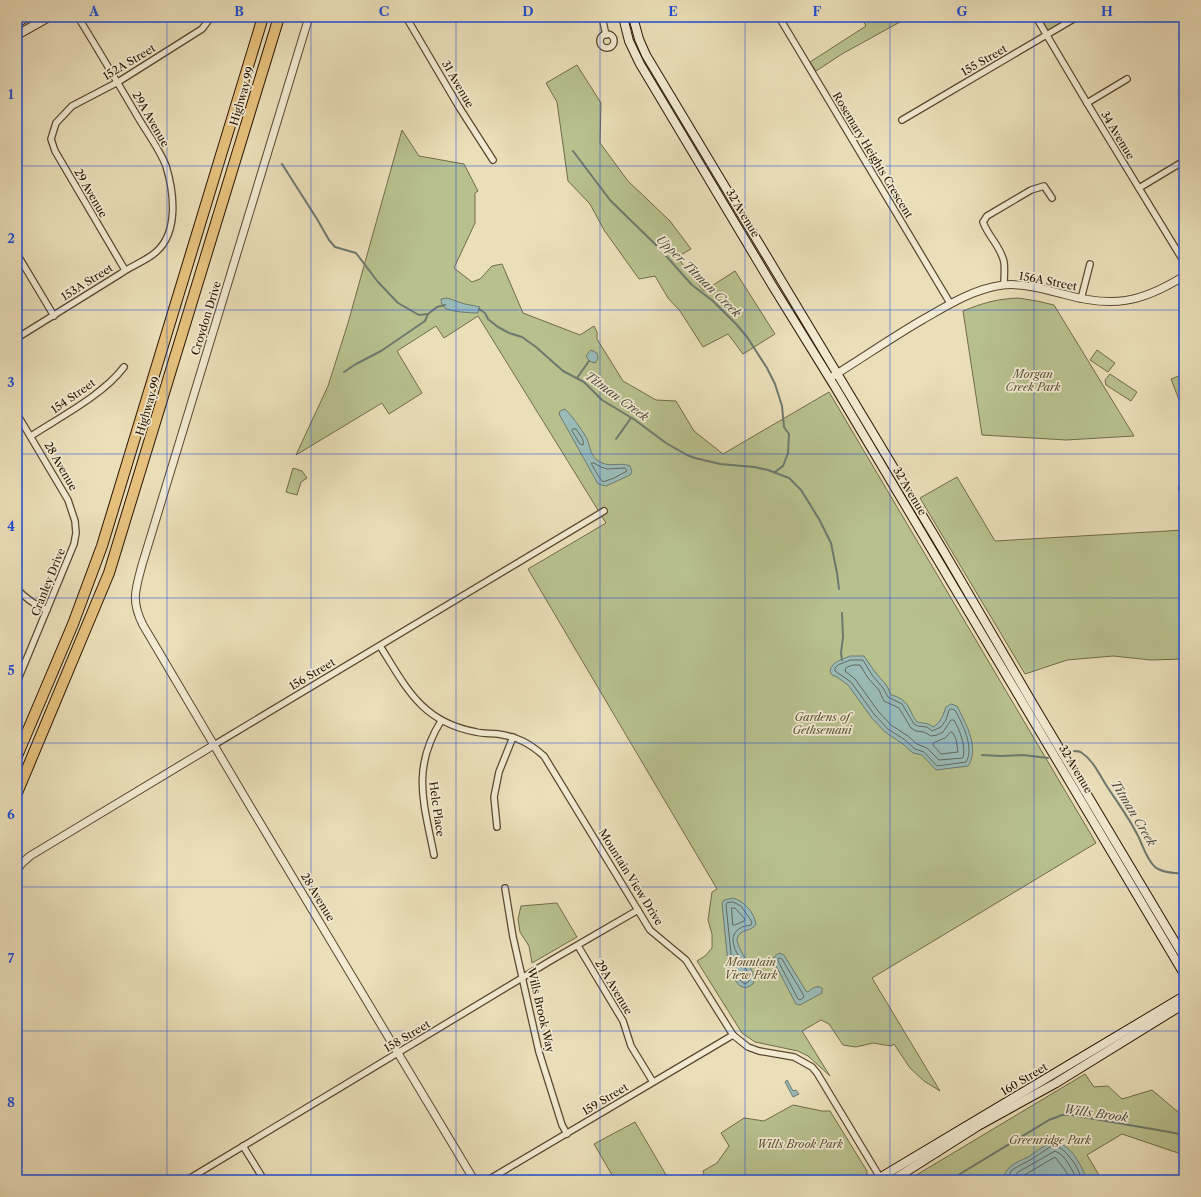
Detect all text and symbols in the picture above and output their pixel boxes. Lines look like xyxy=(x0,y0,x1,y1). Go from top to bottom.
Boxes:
text: A xyxy=(88,3,100,19)
text: B xyxy=(234,3,244,19)
text: C xyxy=(379,3,389,19)
text: D xyxy=(522,3,534,19)
text: E xyxy=(668,3,678,19)
text: F xyxy=(813,3,822,19)
text: G xyxy=(956,3,968,19)
text: H xyxy=(1101,3,1113,19)
street label: 152A Street xyxy=(100,41,158,83)
street label: 155 Street xyxy=(959,41,1010,79)
street label: 31 Avenue xyxy=(439,58,477,110)
street label: Highway 99 xyxy=(226,65,258,127)
text: 1 xyxy=(8,86,14,102)
street label: 29A Avenue xyxy=(130,89,172,149)
street label: Rosemary Heights Crescent xyxy=(830,89,916,221)
street label: 34 Avenue xyxy=(1098,108,1138,162)
street label: 29 Avenue xyxy=(71,166,111,220)
street label: 32 Avenue xyxy=(723,186,763,240)
text: 2 xyxy=(7,230,15,246)
water label: Upper Titman Creek xyxy=(654,232,745,321)
street label: 153A Street xyxy=(58,261,116,303)
street label: 156A Street xyxy=(1018,269,1078,294)
street label: Croydon Drive xyxy=(188,279,224,357)
park label: Morgan Creek Park xyxy=(1005,367,1061,394)
water label: Titman Creek xyxy=(582,368,652,425)
text: 3 xyxy=(7,374,15,390)
street label: Highway 99 xyxy=(132,375,164,437)
street label: 154 Street xyxy=(48,376,98,416)
street label: 28 Avenue xyxy=(41,439,81,493)
street label: 32 Avenue xyxy=(890,464,930,518)
text: 4 xyxy=(7,518,15,534)
street label: Cranley Drive xyxy=(28,546,68,618)
street label: 156 Street xyxy=(286,655,338,693)
text: 5 xyxy=(7,662,15,678)
park label: Gardens of Gethsemani xyxy=(792,710,854,737)
street label: 32 Avenue xyxy=(1056,742,1096,796)
water label: Titman Creek xyxy=(1108,777,1160,850)
street label: Helc Place xyxy=(426,780,448,838)
text: 6 xyxy=(7,806,15,822)
street label: Mountain View Drive xyxy=(596,826,666,928)
street label: 28 Avenue xyxy=(298,870,338,924)
text: 7 xyxy=(8,950,15,966)
park label: Mountain View Park xyxy=(724,955,778,982)
street label: 29A Avenue xyxy=(592,957,636,1017)
street label: Wills Brook Way xyxy=(524,965,558,1055)
street label: 158 Street xyxy=(381,1017,433,1055)
street label: 160 Street xyxy=(998,1060,1050,1098)
street label: 159 Street xyxy=(579,1080,631,1118)
text: 8 xyxy=(7,1094,15,1110)
water label: Wills Brook xyxy=(1063,1101,1130,1125)
park label: Greenridge Park xyxy=(1009,1133,1091,1147)
park label: Wills Brook Park xyxy=(757,1137,843,1151)

